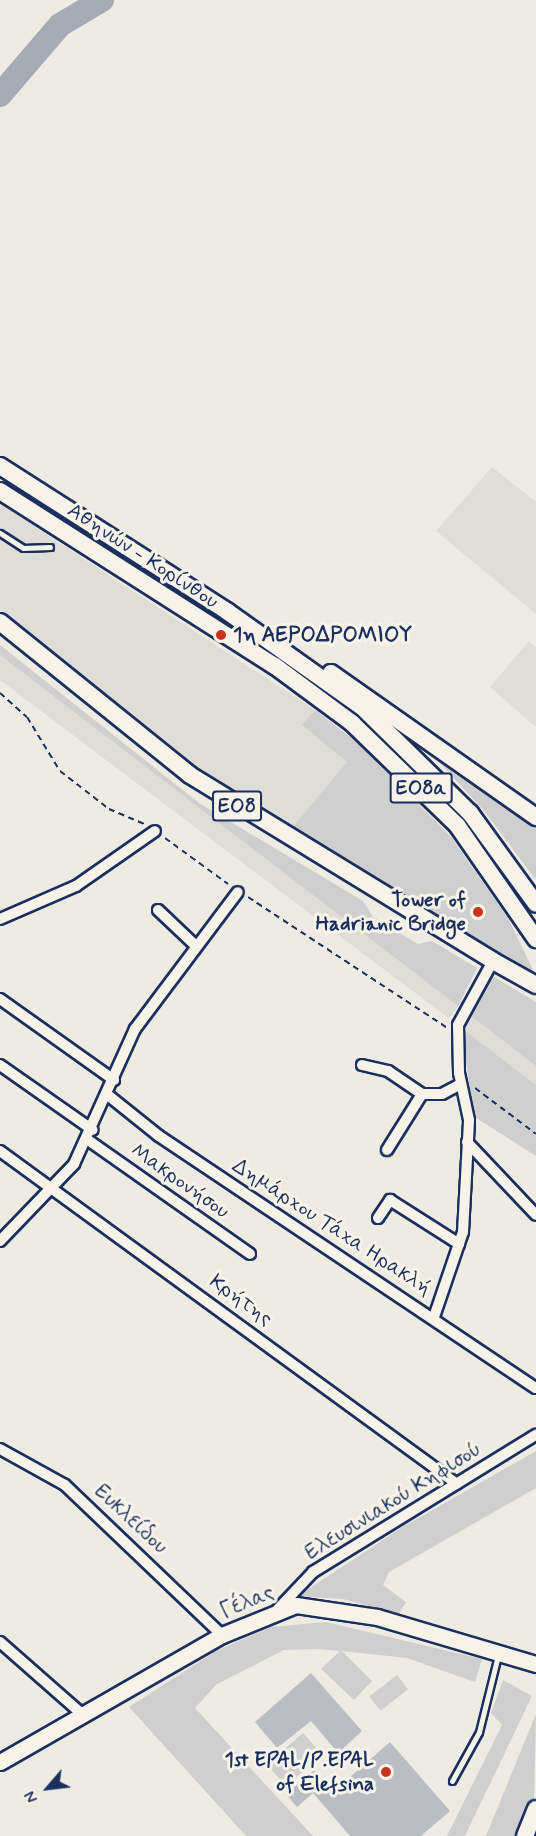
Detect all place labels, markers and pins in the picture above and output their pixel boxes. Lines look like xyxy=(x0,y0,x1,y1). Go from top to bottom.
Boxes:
place label: 1η ΑΕΡΟΔΡΟΜΙΟΥ xyxy=(233,622,412,648)
marker: 1η ΑΕΡΟΔΡΟΜΙΟΥ xyxy=(214,628,228,642)
place label: Tower of Hadrianic Bridge xyxy=(317,887,466,937)
marker: Tower of Hadrianic Bridge xyxy=(471,905,485,919)
place label: 1st EPAL/P.EPAL of Elefsina xyxy=(225,1747,374,1797)
marker: 1st EPAL/P.EPAL of Elefsina xyxy=(379,1765,393,1779)

